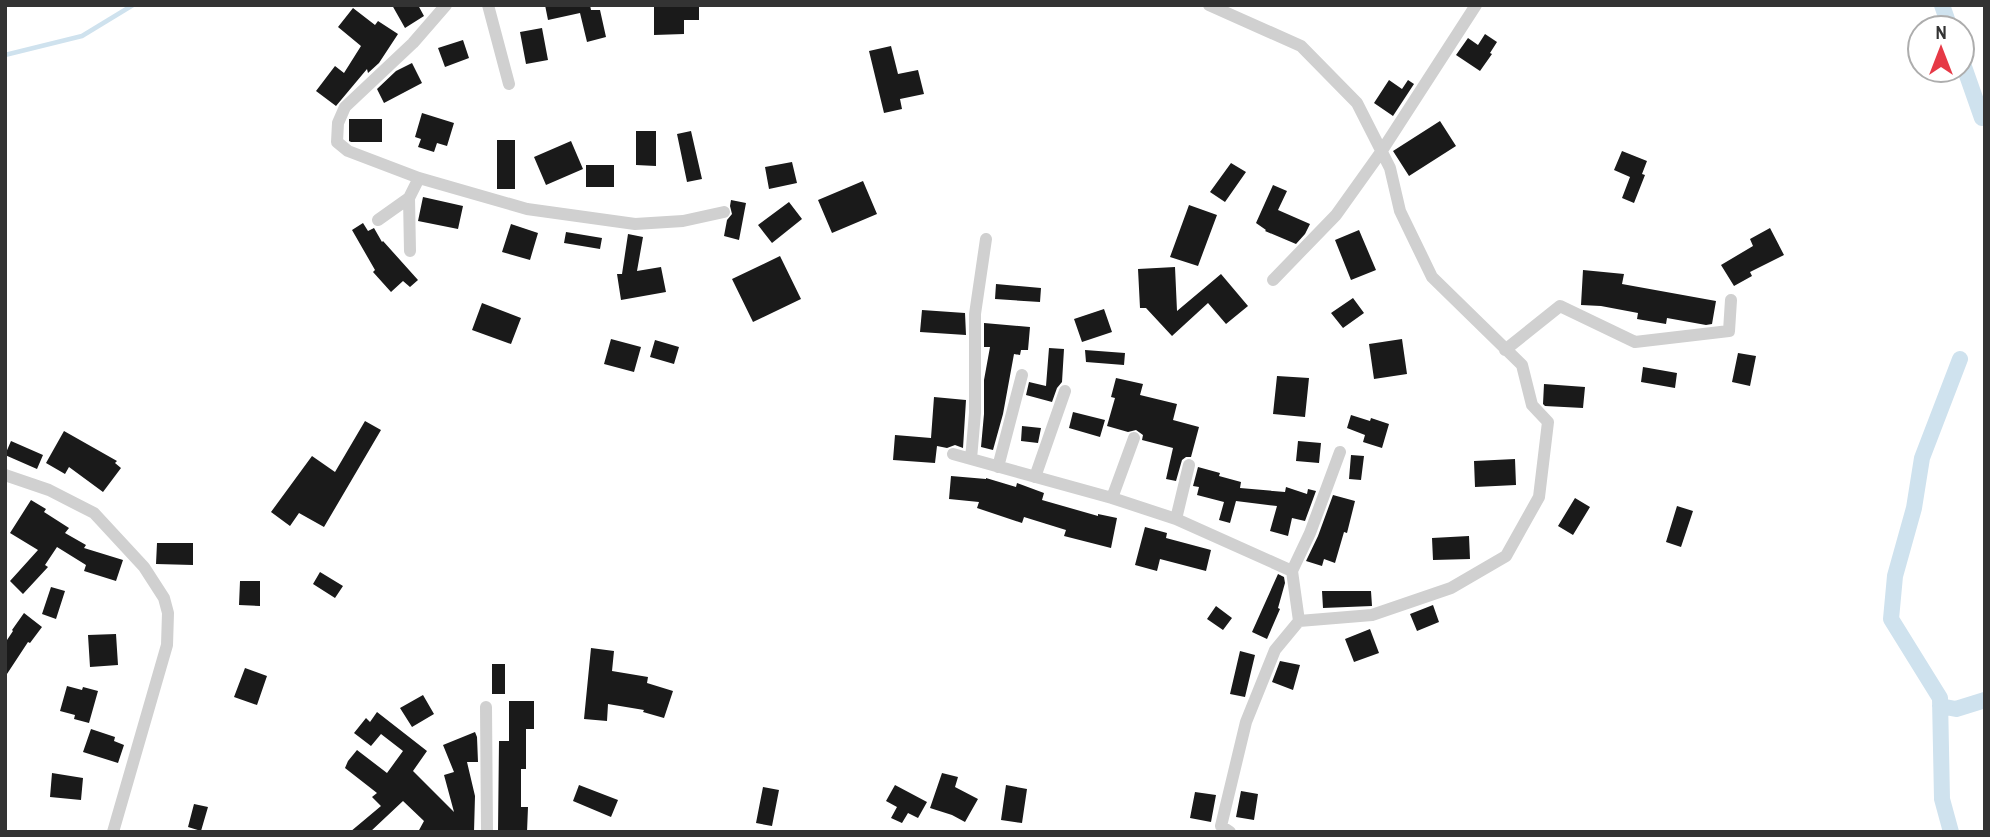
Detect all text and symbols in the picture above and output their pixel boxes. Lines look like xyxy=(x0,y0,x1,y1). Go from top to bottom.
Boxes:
north arrow xyxy=(1906,14,1976,84)
text: N xyxy=(1935,19,1947,45)

